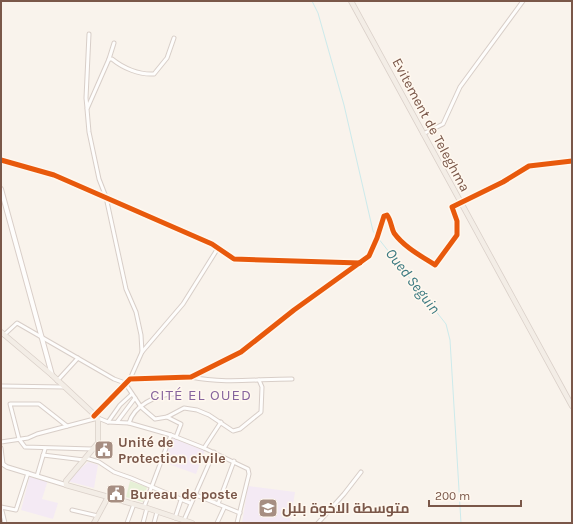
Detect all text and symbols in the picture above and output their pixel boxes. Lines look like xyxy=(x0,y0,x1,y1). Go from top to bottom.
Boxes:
street label: Evitement de Teleghma xyxy=(389,55,473,195)
water label: Oued Seguin xyxy=(382,245,444,317)
district label: CITÉ EL OUED xyxy=(150,386,252,404)
place label: Unité de Protection civile xyxy=(118,434,226,467)
public building icon: Unité de Protection civile xyxy=(93,439,115,461)
scale bar xyxy=(429,482,521,508)
public building icon: Bureau de poste xyxy=(105,483,127,505)
place label: Bureau de poste xyxy=(130,486,238,503)
text: 200 m xyxy=(435,489,470,503)
school or university icon: متوسطة الاخوة بلبل xyxy=(257,497,279,519)
place label: متوسطة الاخوة بلبل xyxy=(282,500,409,517)

